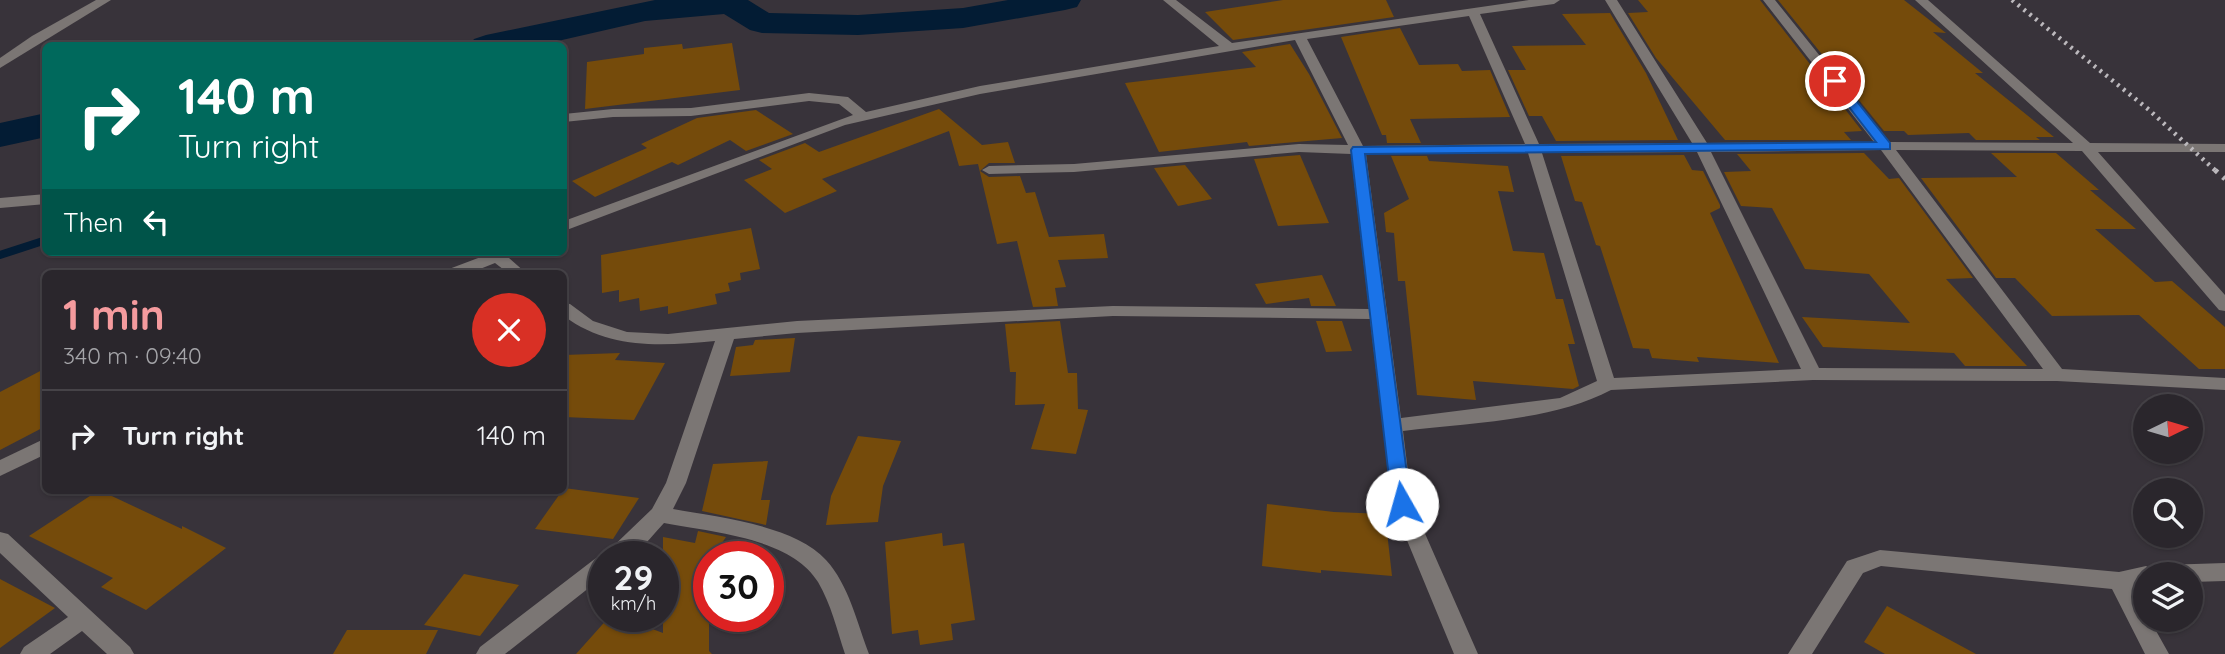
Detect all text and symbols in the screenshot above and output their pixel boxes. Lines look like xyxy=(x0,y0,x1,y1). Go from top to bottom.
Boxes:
pin xyxy=(1805,51,1865,111)
icon: arrive xyxy=(1816,62,1854,100)
text: 140 m xyxy=(178,65,315,126)
icon: right xyxy=(63,70,154,161)
text: Turn right xyxy=(178,126,319,166)
icon: left xyxy=(137,203,175,241)
text: Then xyxy=(63,206,123,239)
text: 1 min xyxy=(63,288,165,341)
button: close xyxy=(472,293,546,367)
text: 340 m · 09:40 xyxy=(63,341,202,370)
north arrow xyxy=(2133,394,2203,464)
map controls xyxy=(2133,394,2203,632)
icon: right xyxy=(63,417,101,455)
text: Turn right xyxy=(122,419,244,452)
text: 140 m xyxy=(477,419,546,452)
position arrow xyxy=(1365,467,1439,541)
button: search xyxy=(2133,478,2203,548)
speed limit sign: 30 xyxy=(693,541,784,632)
text: 29 xyxy=(614,555,653,599)
button: layers xyxy=(2133,562,2203,632)
text: km/h xyxy=(611,592,656,615)

